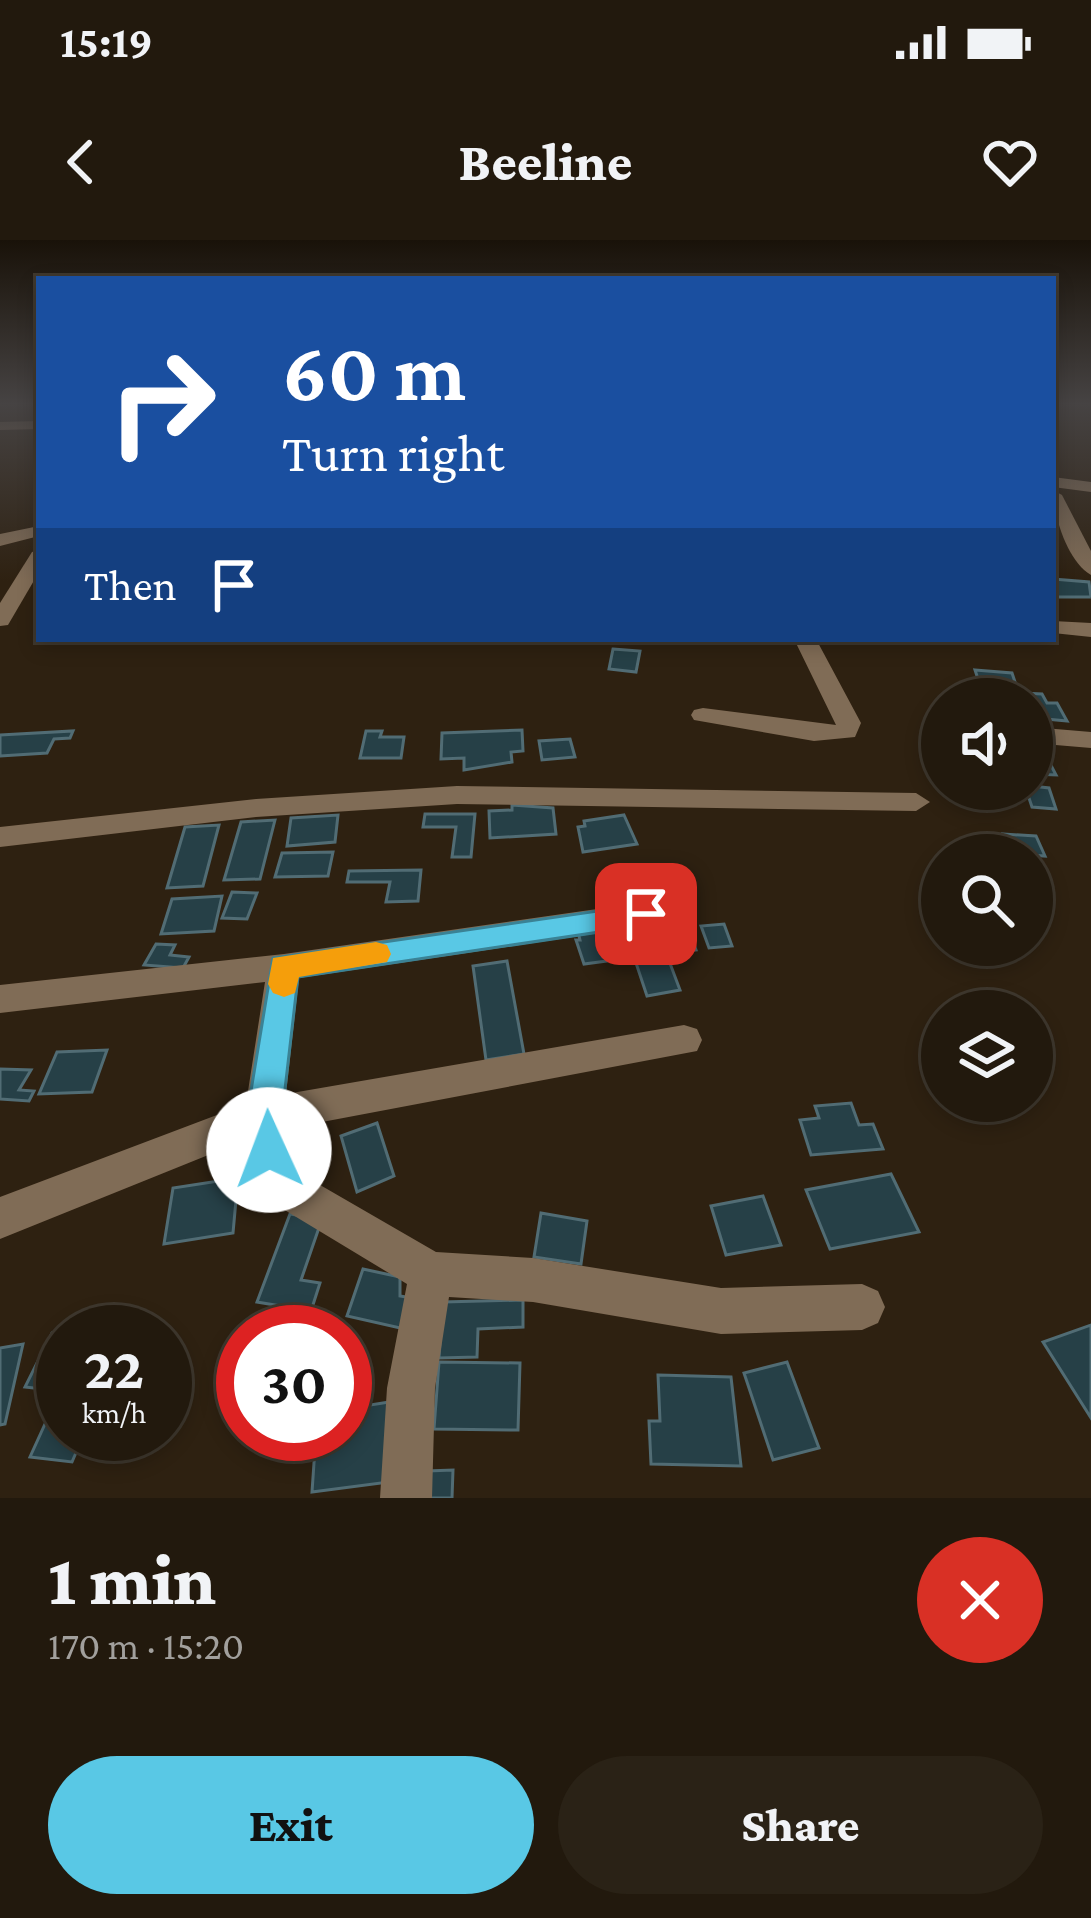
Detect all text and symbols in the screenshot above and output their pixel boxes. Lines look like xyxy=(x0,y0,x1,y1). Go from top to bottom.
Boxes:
text: 15:19 xyxy=(60,17,153,67)
icon: back xyxy=(48,129,114,195)
icon: heart xyxy=(977,129,1043,195)
text: Beeline xyxy=(458,132,633,192)
icon: right xyxy=(84,324,240,480)
text: 60 m xyxy=(282,325,466,418)
text: Turn right xyxy=(282,423,504,483)
icon: arrive xyxy=(201,552,267,618)
text: Then xyxy=(84,560,177,610)
map controls xyxy=(921,678,1053,1122)
button: sound xyxy=(921,678,1053,810)
button: search xyxy=(921,834,1053,966)
pin xyxy=(595,863,697,965)
icon: arrive xyxy=(613,881,679,947)
button: layers xyxy=(921,990,1053,1122)
position arrow xyxy=(206,1087,332,1213)
speed limit sign: 30 xyxy=(216,1305,372,1461)
text: 22 xyxy=(84,1334,144,1401)
text: km/h xyxy=(82,1396,146,1429)
button: close xyxy=(917,1537,1043,1663)
text: 1 min xyxy=(48,1539,216,1619)
text: 170 m · 15:20 xyxy=(48,1624,244,1667)
button: Exit xyxy=(48,1756,534,1894)
button: Share xyxy=(558,1756,1043,1894)

